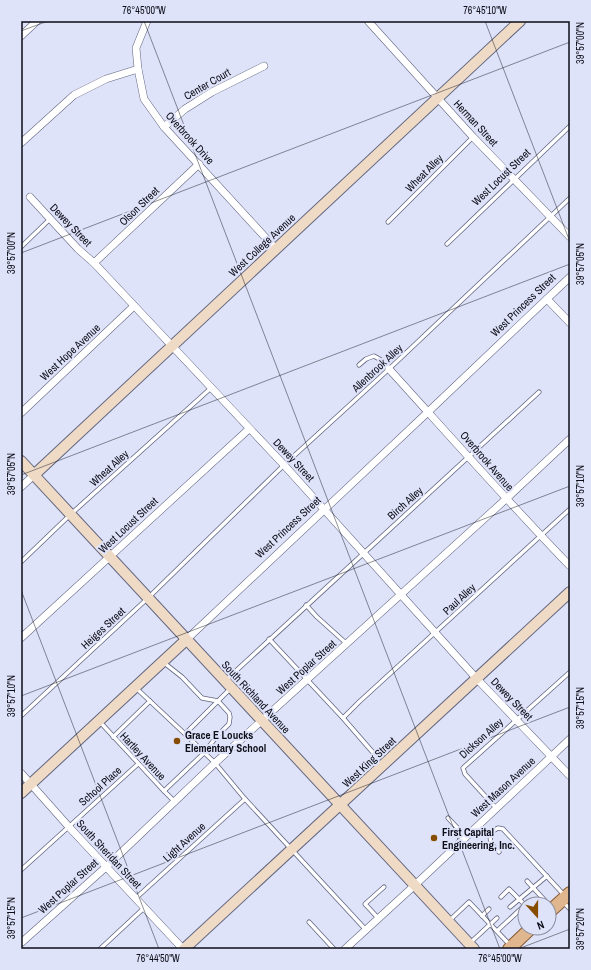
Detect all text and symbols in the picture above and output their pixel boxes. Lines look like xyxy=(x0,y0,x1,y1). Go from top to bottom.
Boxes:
text: 76°45'00"W xyxy=(122,4,166,17)
text: 76°45'10"W xyxy=(463,4,507,17)
text: 39°57'00"N xyxy=(574,22,587,64)
street label: Center Court xyxy=(181,65,233,103)
street label: Herman Street xyxy=(451,97,501,150)
street label: Overbrook Drive xyxy=(163,109,217,167)
street label: West Locust Street xyxy=(469,145,534,208)
street label: Wheat Alley xyxy=(402,151,446,195)
street label: Olson Street xyxy=(116,183,162,228)
street label: Dewey Street xyxy=(47,201,95,250)
street label: West College Avenue xyxy=(226,211,298,279)
text: 39°57'00"N xyxy=(5,232,18,274)
text: 39°57'05"N xyxy=(574,243,587,285)
street label: West Princess Street xyxy=(488,270,559,339)
street label: West Hope Avenue xyxy=(37,321,103,383)
street label: Allenbrook Alley xyxy=(348,341,406,396)
street label: Overbrook Avenue xyxy=(457,428,517,494)
street label: Dewey Street xyxy=(270,435,318,485)
street label: Wheat Alley xyxy=(87,447,132,489)
text: 39°57'05"N xyxy=(5,453,18,495)
text: 39°57'10"N xyxy=(574,465,587,507)
street label: Birch Alley xyxy=(384,483,426,522)
street label: West Princess Street xyxy=(252,493,324,561)
street label: West Locust Street xyxy=(95,494,161,556)
street label: Paul Alley xyxy=(440,580,479,618)
street label: Heiges Street xyxy=(78,604,128,652)
street label: West Poplar Street xyxy=(273,636,339,697)
street label: South Richland Avenue xyxy=(219,658,293,736)
text: 39°57'10"N xyxy=(5,675,18,717)
street label: Dewey Street xyxy=(488,675,536,724)
text: 39°57'15"N xyxy=(574,687,587,729)
street label: Dickson Alley xyxy=(456,714,506,761)
place label: Grace E Loucks Elementary School xyxy=(185,728,266,755)
street label: Hartley Avenue xyxy=(117,729,169,783)
street label: West King Street xyxy=(339,733,399,790)
marker: Grace E Loucks Elementary School xyxy=(172,736,182,746)
street label: West Mason Avenue xyxy=(468,754,538,820)
street label: School Place xyxy=(76,763,124,809)
street label: South Sheridan Street xyxy=(73,817,145,892)
street label: Light Avenue xyxy=(160,819,208,865)
place label: First Capital Engineering, Inc. xyxy=(442,825,515,852)
marker: First Capital Engineering, Inc. xyxy=(429,833,439,843)
street label: West Poplar Street xyxy=(35,855,101,916)
north arrow xyxy=(517,896,557,936)
text: 39°57'15"N xyxy=(5,897,18,939)
text: 39°57'20"N xyxy=(574,908,587,950)
text: N xyxy=(535,918,546,933)
text: 76°44'50"W xyxy=(136,952,180,965)
text: 76°45'00"W xyxy=(478,952,522,965)

